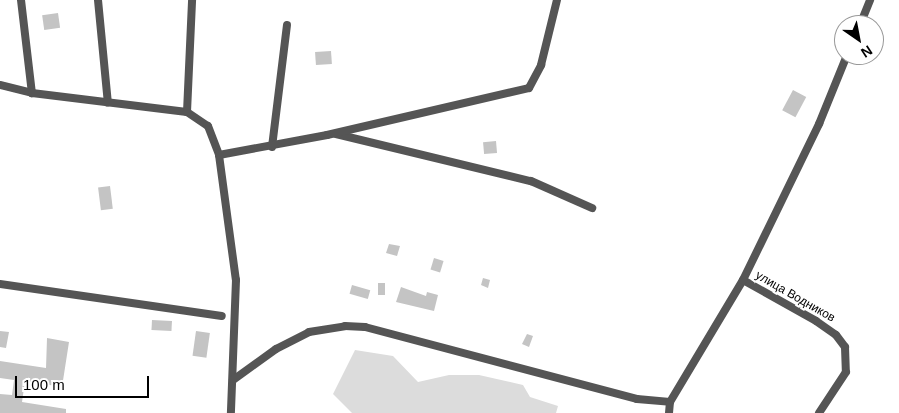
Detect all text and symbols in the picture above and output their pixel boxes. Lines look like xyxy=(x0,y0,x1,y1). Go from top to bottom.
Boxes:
north arrow xyxy=(834,15,884,65)
text: N xyxy=(858,42,875,61)
street label: улица Водников xyxy=(753,268,837,326)
scale bar xyxy=(18,366,151,398)
text: 100 m xyxy=(23,376,65,393)

